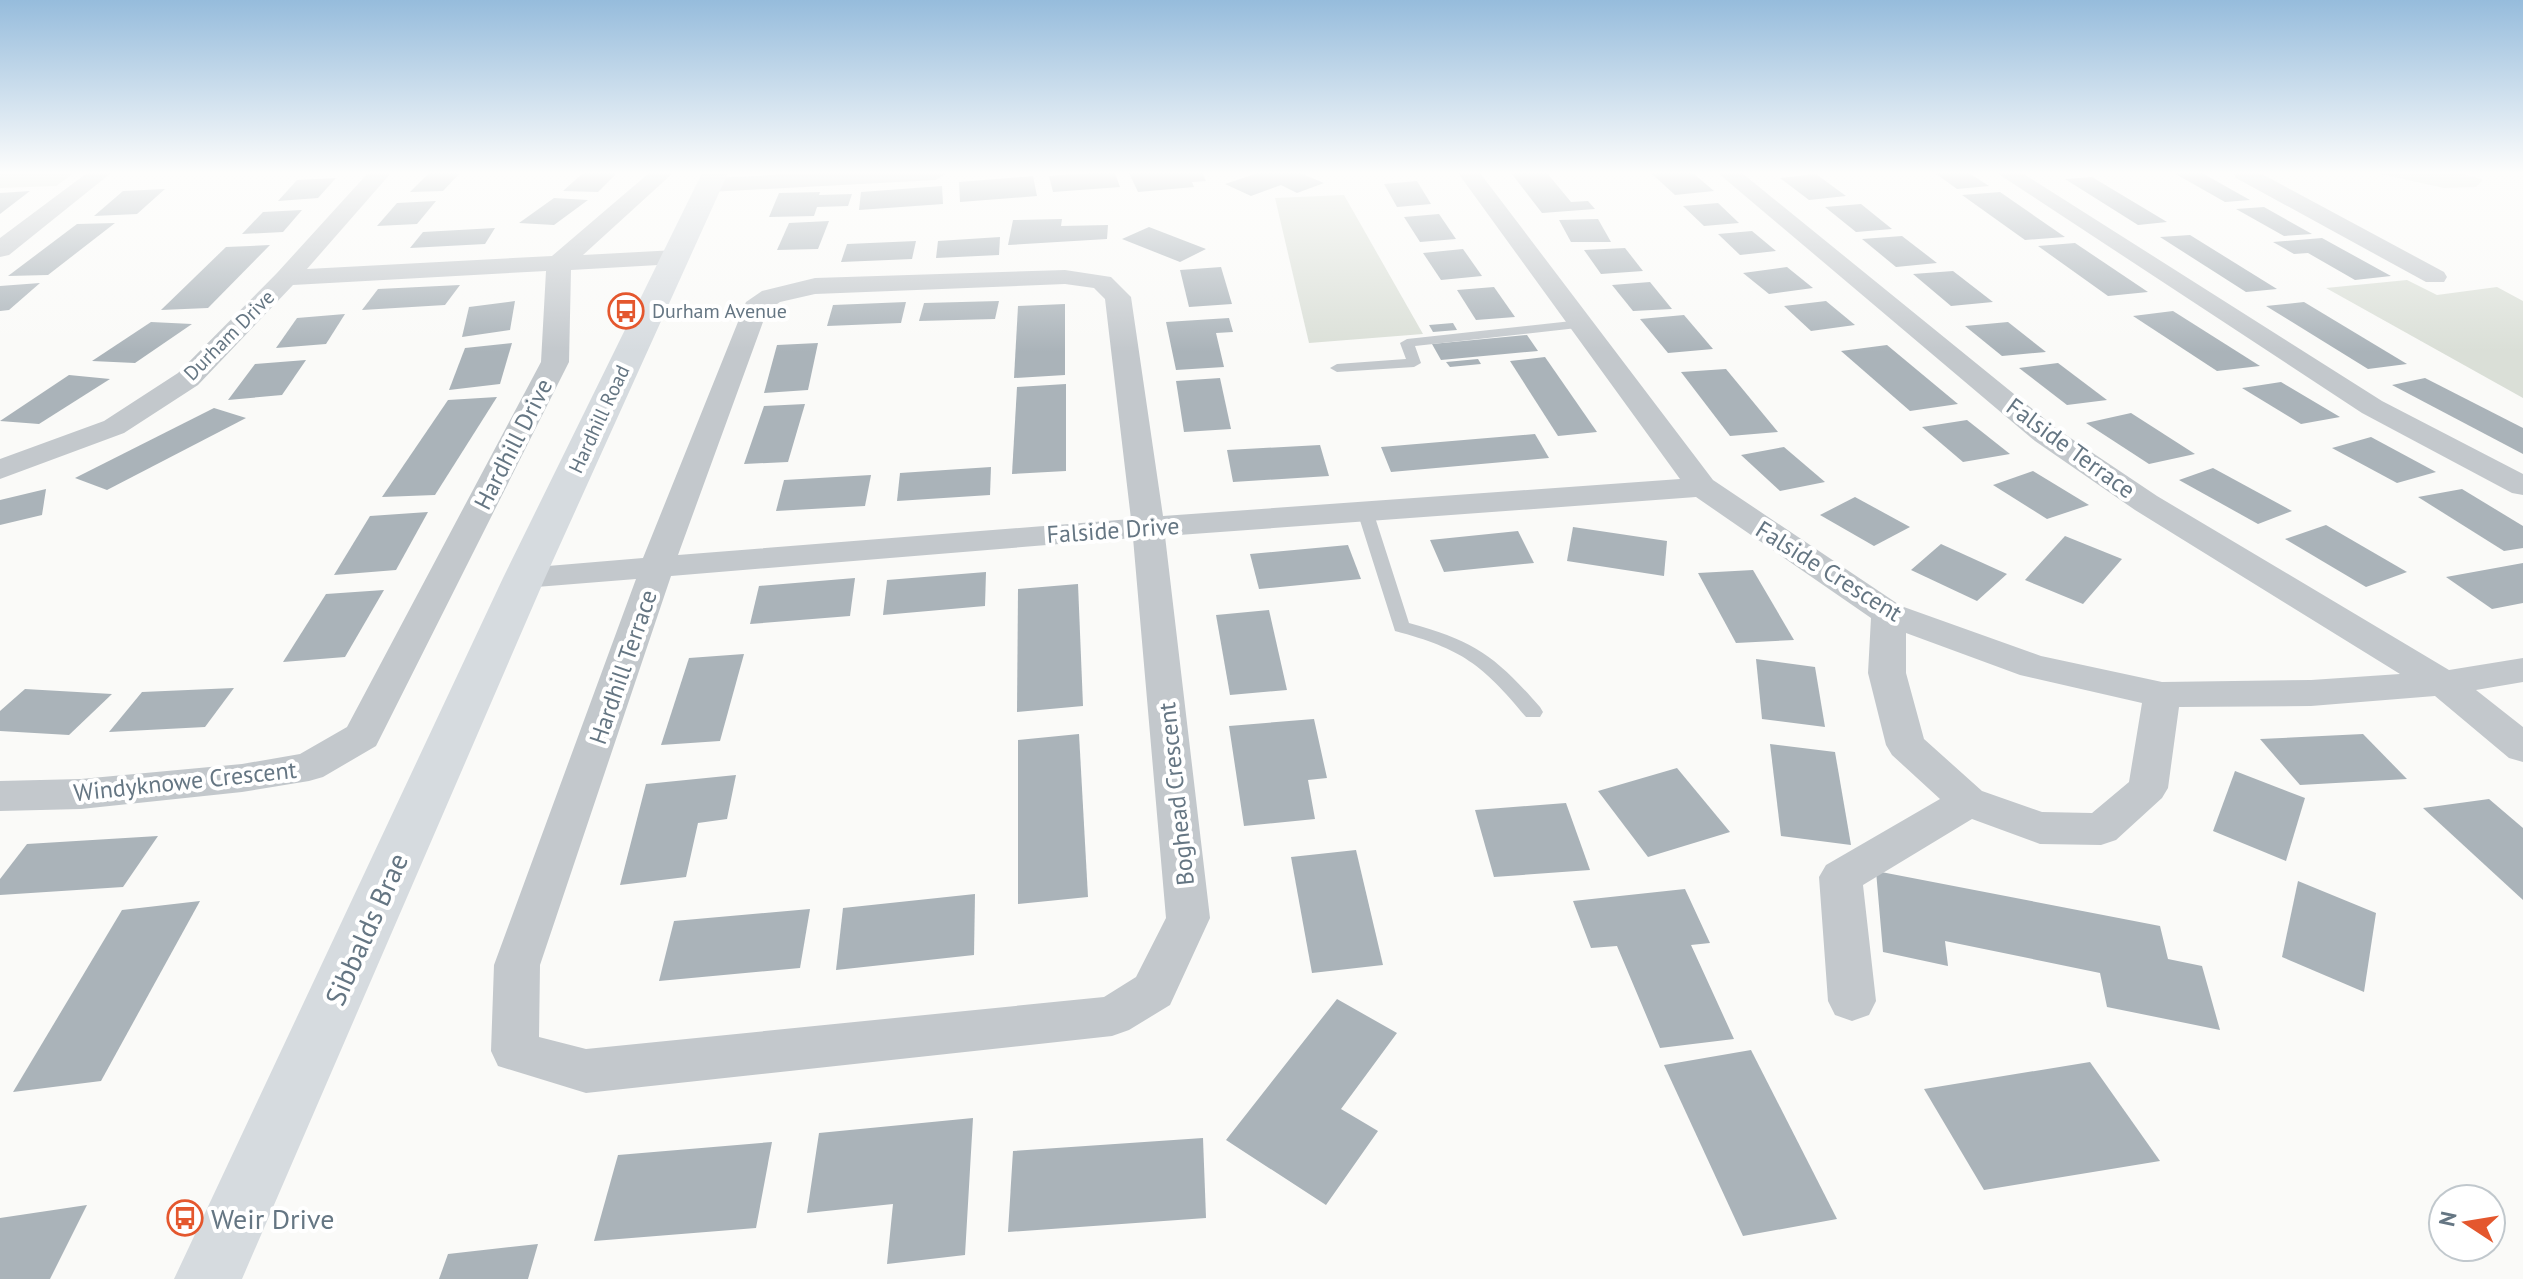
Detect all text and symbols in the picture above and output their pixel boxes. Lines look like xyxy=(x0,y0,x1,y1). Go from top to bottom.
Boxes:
street label: Durham Drive xyxy=(178,284,280,386)
bus stop icon: Durham Avenue xyxy=(607,292,645,330)
place label: Durham Avenue xyxy=(652,298,787,324)
street label: Hardhill Road xyxy=(563,361,635,477)
street label: Hardhill Drive xyxy=(467,373,559,515)
street label: Falside Terrace xyxy=(2000,391,2142,505)
street label: Falside Drive xyxy=(1046,510,1180,550)
street label: Falside Crescent xyxy=(1750,514,1908,628)
street label: Hardhill Terrace xyxy=(582,586,664,748)
street label: Boghead Crescent xyxy=(1151,701,1201,887)
street label: Windyknowe Crescent xyxy=(72,754,298,808)
street label: Sibbalds Brae xyxy=(316,847,416,1011)
north arrow xyxy=(2427,1183,2507,1263)
bus stop icon: Weir Drive xyxy=(166,1199,204,1237)
place label: Weir Drive xyxy=(211,1200,334,1237)
text: N xyxy=(2432,1209,2463,1229)

